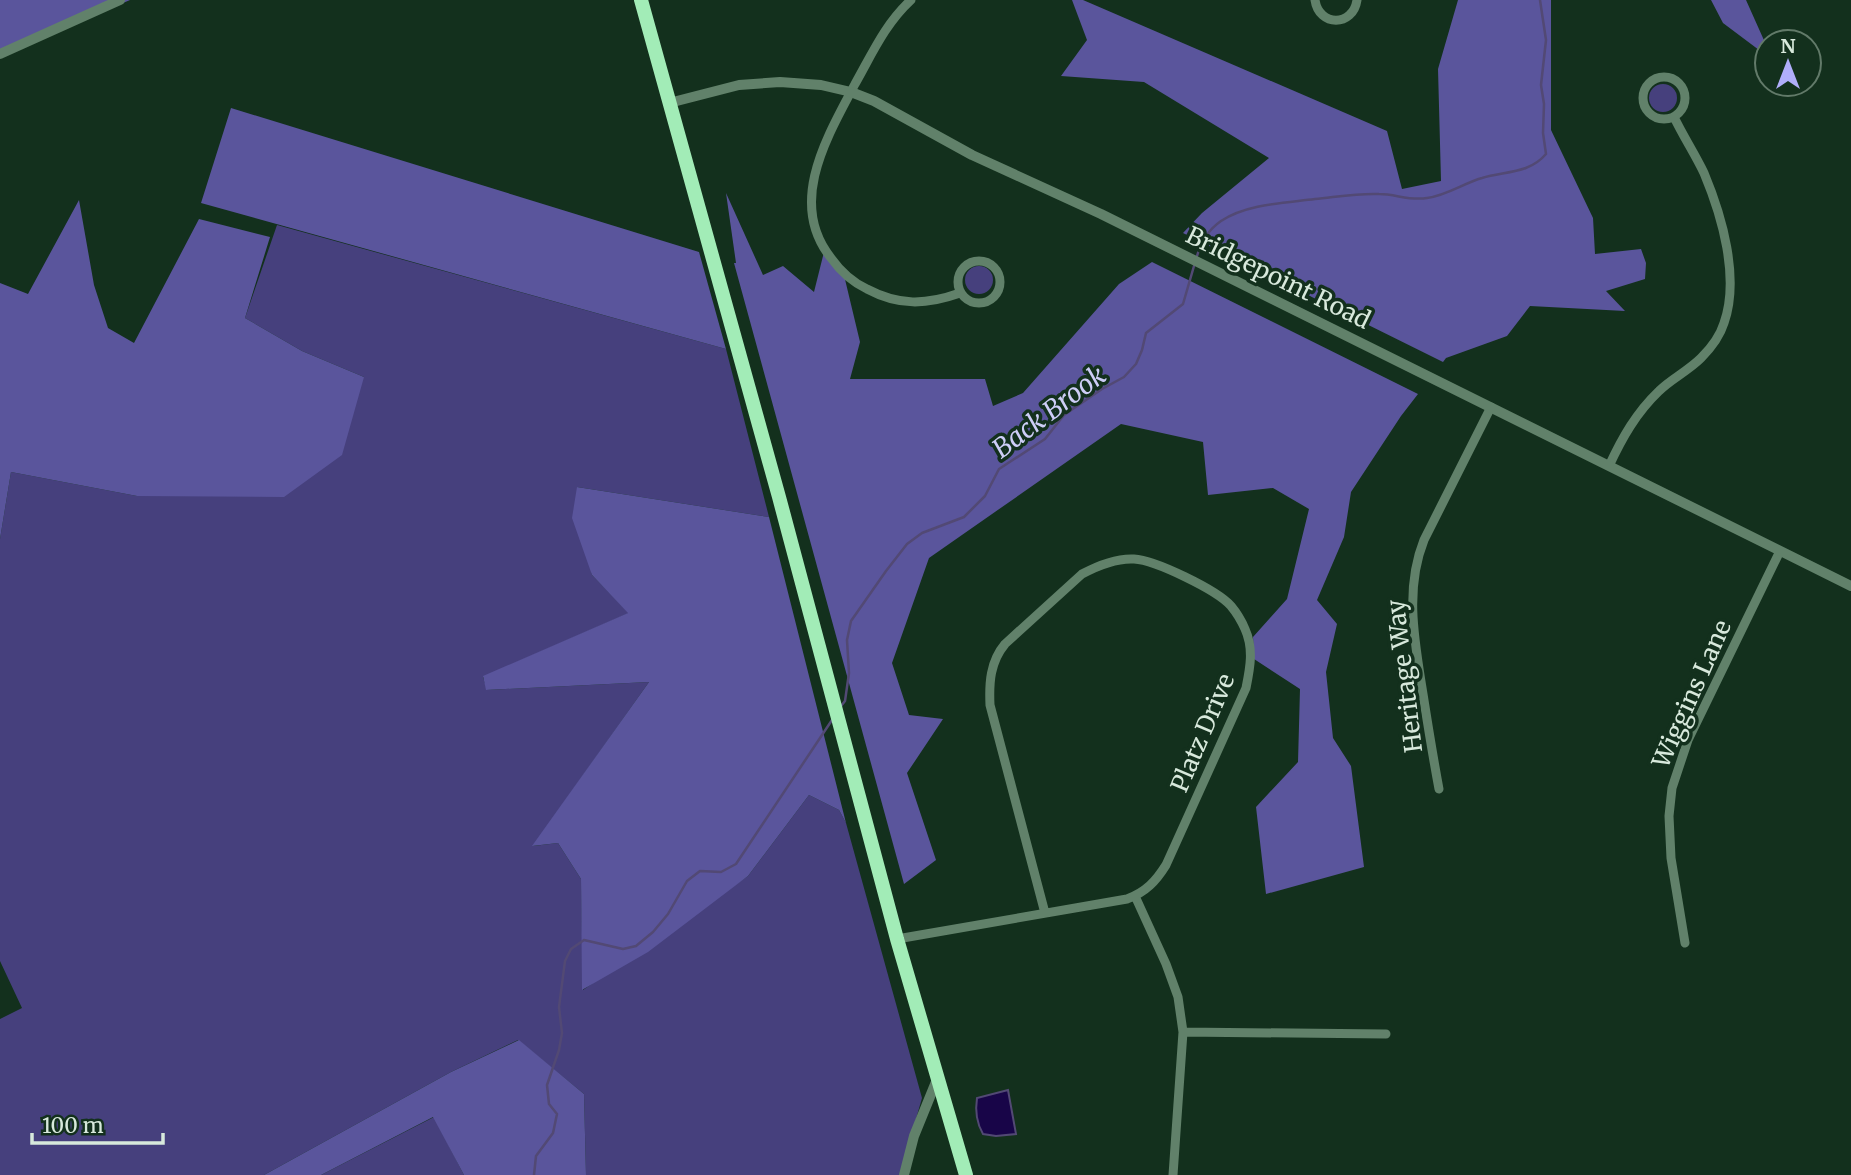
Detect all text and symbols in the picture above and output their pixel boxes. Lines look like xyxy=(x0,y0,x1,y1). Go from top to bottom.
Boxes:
north arrow xyxy=(1753,28,1823,98)
text: N xyxy=(1780,34,1796,58)
street label: Bridgepoint Road xyxy=(1181,219,1376,336)
water label: Back Brook xyxy=(986,358,1112,465)
street label: Heritage Way xyxy=(1380,598,1429,754)
street label: Wiggins Lane xyxy=(1645,615,1738,774)
street label: Platz Drive xyxy=(1164,669,1241,797)
scale bar xyxy=(32,1102,163,1146)
text: 100 m xyxy=(42,1112,104,1139)

